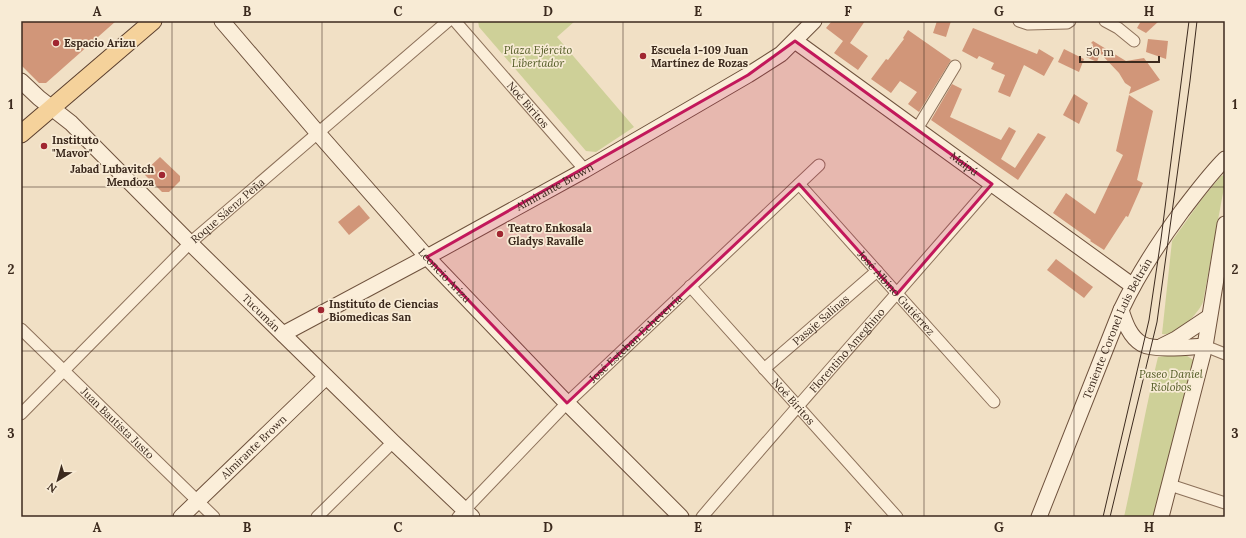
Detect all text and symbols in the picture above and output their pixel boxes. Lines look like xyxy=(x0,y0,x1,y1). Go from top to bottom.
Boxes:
text: A xyxy=(93,3,102,20)
text: B xyxy=(243,3,252,20)
text: C xyxy=(394,3,403,20)
text: D xyxy=(543,3,553,20)
text: E xyxy=(694,3,702,20)
text: F xyxy=(844,3,852,20)
text: G xyxy=(994,3,1004,20)
text: H xyxy=(1144,3,1154,20)
place label: Espacio Arizu xyxy=(64,36,136,50)
marker: Espacio Arizu xyxy=(51,38,61,48)
scale bar xyxy=(1080,38,1159,64)
park label: Plaza Ejército Libertador xyxy=(504,43,572,70)
place label: Escuela 1-109 Juan Martínez de Rozas xyxy=(651,43,748,70)
text: 50 m xyxy=(1086,44,1114,59)
marker: Escuela 1-109 Juan Martínez de Rozas xyxy=(638,51,648,61)
street label: Noé Biritos xyxy=(504,78,552,131)
text: 1 xyxy=(8,96,14,113)
text: 1 xyxy=(1232,96,1238,113)
place label: Instituto "Mavor" xyxy=(52,133,99,160)
marker: Instituto "Mavor" xyxy=(39,141,49,151)
street label: Maipú xyxy=(947,149,982,179)
street label: Almirante Brown xyxy=(513,160,596,214)
place label: Jabad Lubavitch Mendoza xyxy=(70,162,154,189)
marker: Jabad Lubavitch Mendoza xyxy=(157,170,167,180)
street label: Roque Sáenz Peña xyxy=(188,175,268,246)
place label: Teatro Enkosala Gladys Ravalle xyxy=(508,221,592,248)
marker: Teatro Enkosala Gladys Ravalle xyxy=(495,229,505,239)
street label: Leoncio Arizu xyxy=(415,245,474,306)
street label: José Albino Gutiérrez xyxy=(854,247,938,338)
street label: Teniente Coronel Luis Beltrán xyxy=(1079,255,1155,401)
text: 2 xyxy=(8,261,15,278)
text: 2 xyxy=(1232,261,1239,278)
street label: Tucumán xyxy=(239,291,283,335)
street label: José Esteban Echeverría xyxy=(585,291,685,386)
street label: Pasaje Salinas xyxy=(790,292,852,348)
place label: Instituto de Ciencias Biomedicas San xyxy=(329,297,438,324)
marker: Instituto de Ciencias Biomedicas San xyxy=(316,305,326,315)
street label: Florentino Ameghino xyxy=(806,305,888,395)
park label: Paseo Daniel Riolobos xyxy=(1139,367,1203,394)
street label: Noé Biritos xyxy=(769,375,818,427)
street label: Juan Bautista Justo xyxy=(77,384,157,462)
street label: Almirante Brown xyxy=(217,412,290,483)
text: 3 xyxy=(7,425,15,442)
text: 3 xyxy=(1231,425,1239,442)
north arrow xyxy=(38,460,78,500)
text: N xyxy=(44,480,60,496)
text: A xyxy=(93,519,102,536)
text: B xyxy=(243,519,252,536)
text: C xyxy=(394,519,403,536)
text: D xyxy=(543,519,553,536)
text: E xyxy=(694,519,702,536)
text: F xyxy=(844,519,852,536)
text: G xyxy=(994,519,1004,536)
text: H xyxy=(1144,519,1154,536)

